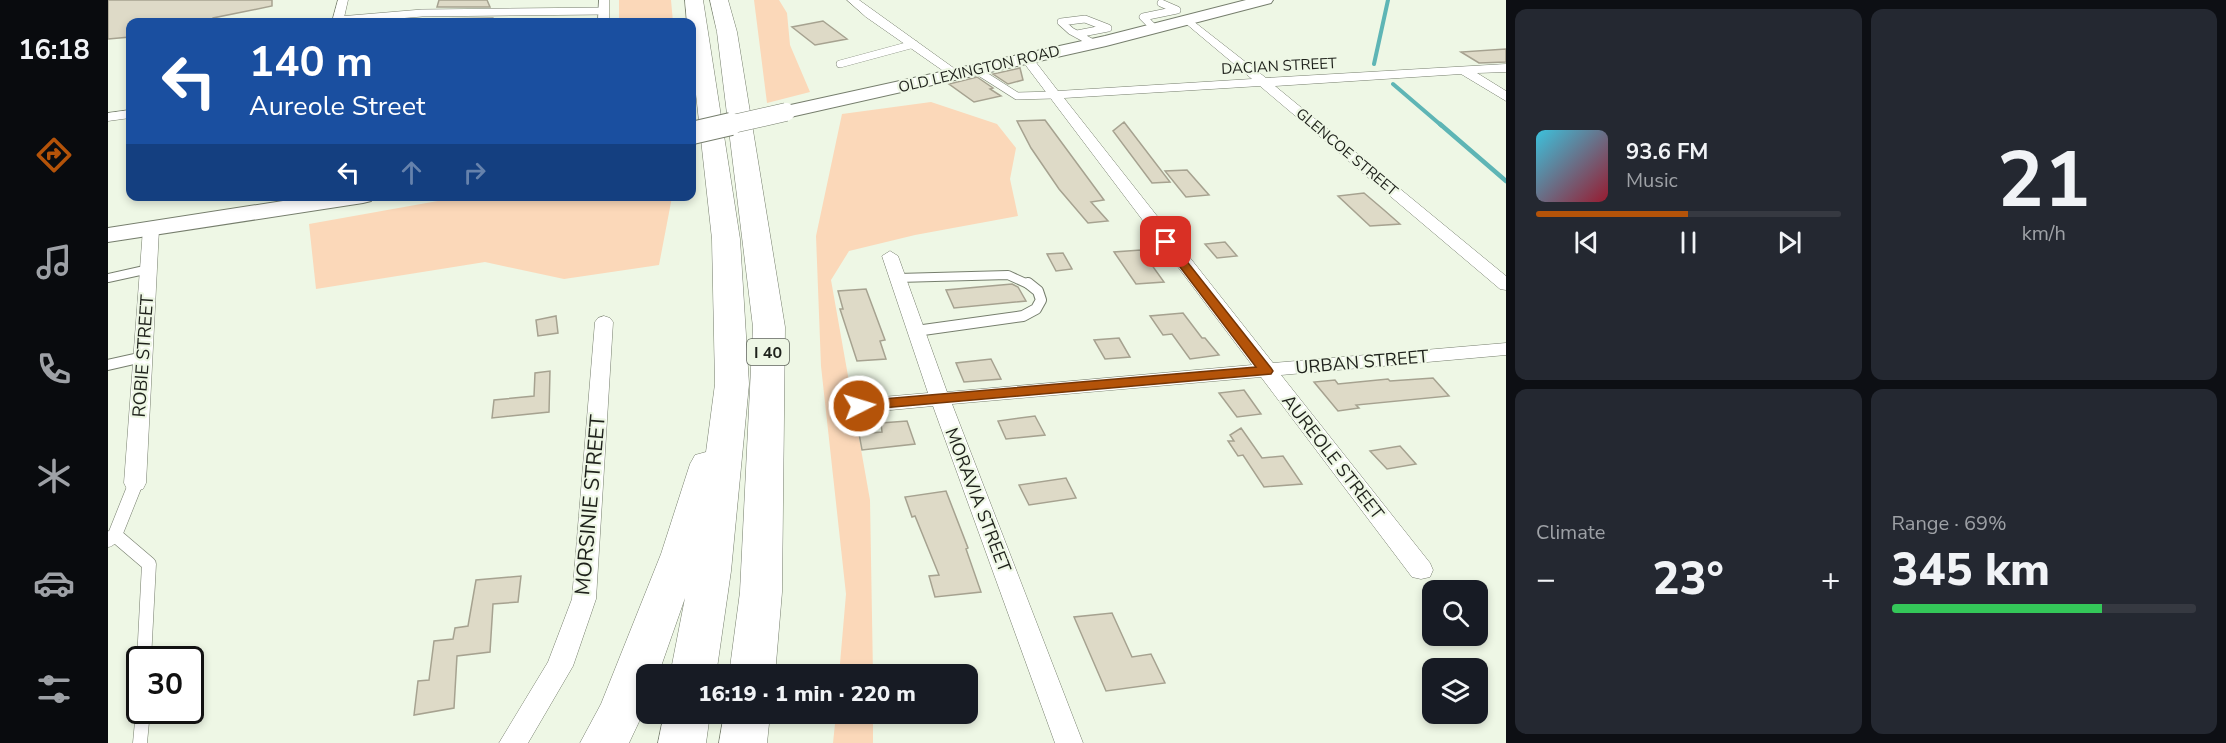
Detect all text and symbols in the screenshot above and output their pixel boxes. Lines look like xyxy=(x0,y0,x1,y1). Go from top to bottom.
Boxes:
text: 16:18 xyxy=(18,32,90,69)
text: 140 m xyxy=(249,34,373,91)
street label: OLD LEXINGTON ROAD xyxy=(896,41,1062,97)
icon: left xyxy=(150,42,228,120)
street label: DACIAN STREET xyxy=(1221,53,1337,79)
text: Aureole Street xyxy=(249,88,426,125)
street label: GLENCOE STREET xyxy=(1292,103,1402,201)
text: 21 xyxy=(1997,127,2091,234)
icon: directions xyxy=(33,134,75,176)
text: 93.6 FM xyxy=(1626,137,1708,167)
icon: left xyxy=(332,156,365,189)
icon: ahead xyxy=(395,156,428,189)
icon: right xyxy=(458,156,491,189)
text: Music xyxy=(1626,167,1678,194)
pin xyxy=(1140,216,1191,267)
text: km/h xyxy=(2022,220,2066,247)
icon: arrive xyxy=(1149,225,1182,258)
icon: previous xyxy=(1570,226,1603,259)
icon: pause xyxy=(1672,226,1705,259)
icon: next xyxy=(1773,226,1806,259)
icon: music xyxy=(33,241,75,283)
street label: ROBIE STREET xyxy=(127,294,159,418)
road number: I 40 xyxy=(747,339,789,365)
street label: URBAN STREET xyxy=(1294,344,1430,380)
icon: phone xyxy=(33,348,75,390)
position arrow xyxy=(827,374,891,438)
street label: AUREOLE STREET xyxy=(1277,389,1390,525)
street label: MORSINIE STREET xyxy=(568,413,612,596)
street label: MORAVIA STREET xyxy=(939,424,1017,576)
icon: climate xyxy=(33,455,75,497)
text: Range · 69% xyxy=(1892,510,2007,537)
text: Climate xyxy=(1536,519,1605,546)
text: 345 km xyxy=(1892,540,2050,601)
text: 23° xyxy=(1653,549,1724,610)
text: − xyxy=(1536,557,1556,602)
text: + xyxy=(1821,557,1841,602)
icon: car xyxy=(33,562,75,604)
map controls xyxy=(1422,580,1488,724)
button: search xyxy=(1422,580,1488,646)
speed limit sign: 30 xyxy=(126,646,204,724)
button: layers xyxy=(1422,658,1488,724)
icon: filters xyxy=(33,668,75,710)
text: 16:19 · 1 min · 220 m xyxy=(698,679,916,709)

